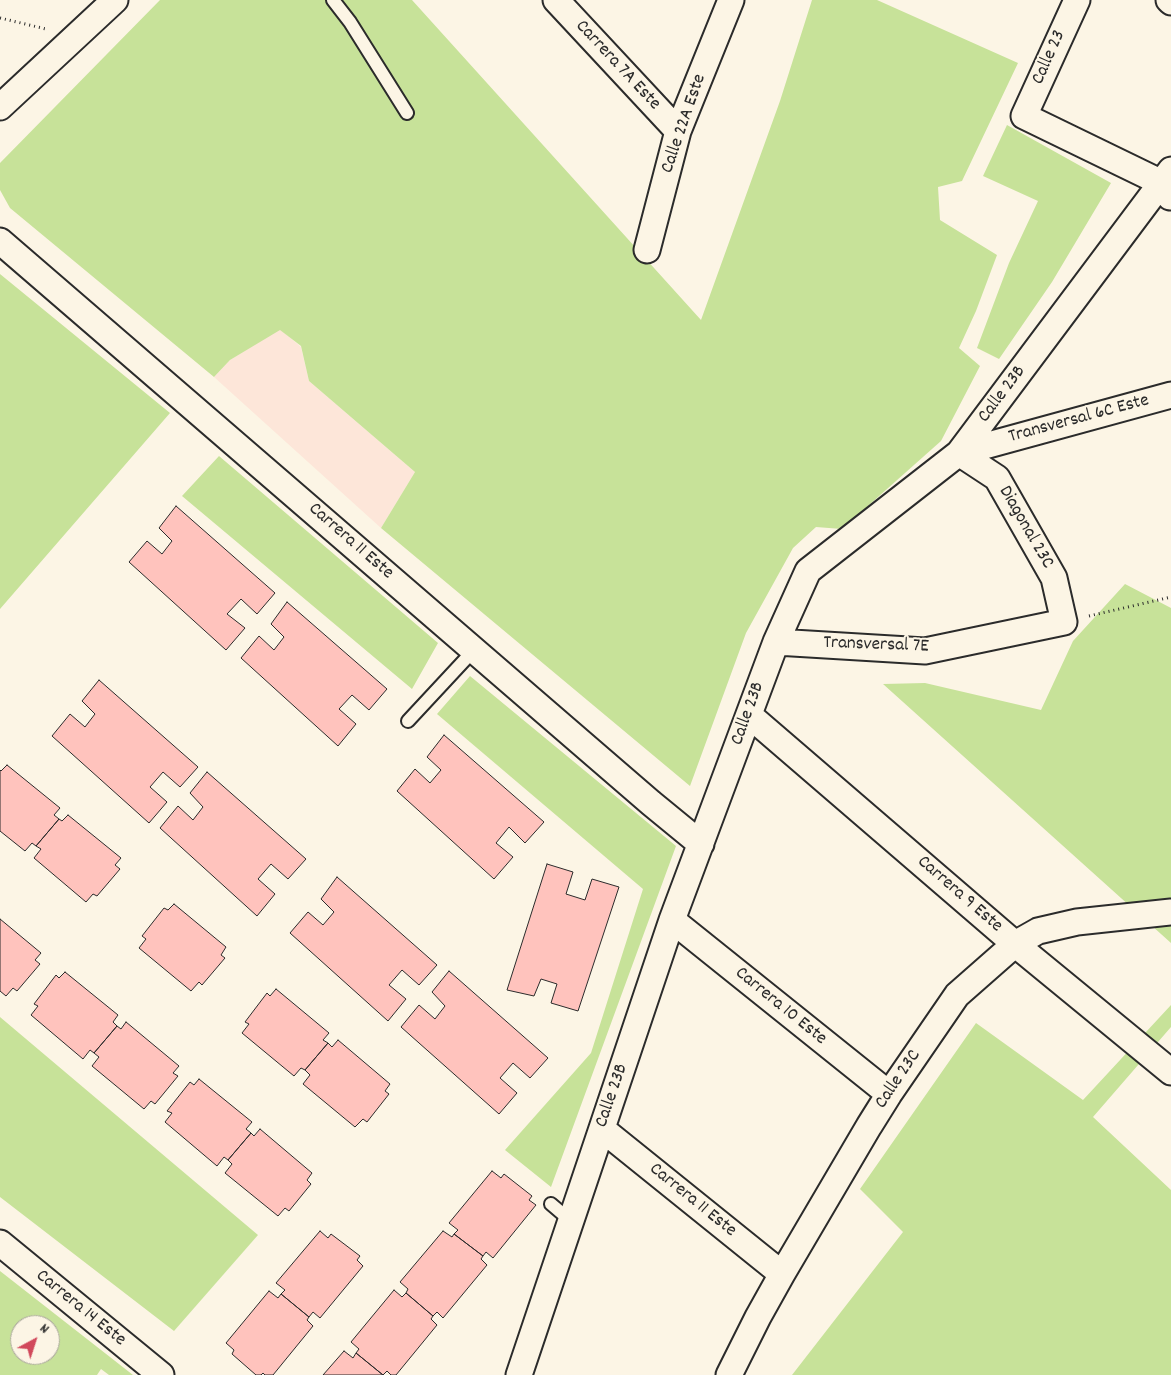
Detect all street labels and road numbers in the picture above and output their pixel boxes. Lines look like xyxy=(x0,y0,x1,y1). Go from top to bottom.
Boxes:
street label: Carrera 7A Este xyxy=(569,16,665,116)
street label: Calle 23 xyxy=(1028,27,1072,89)
street label: Calle 22A Este xyxy=(657,71,713,177)
street label: Calle 23B xyxy=(974,362,1032,428)
street label: Transversal 6C Este xyxy=(1006,390,1152,450)
street label: Diagonal 23C xyxy=(992,483,1058,573)
street label: Carrera 11 Este xyxy=(303,499,397,585)
street label: Transversal 7E xyxy=(823,633,929,659)
street label: Calle 23B xyxy=(727,679,771,749)
street label: Carrera 9 Este xyxy=(911,852,1007,938)
street label: Carrera 10 Este xyxy=(729,963,831,1051)
street label: Calle 23C xyxy=(871,1046,927,1114)
street label: Calle 23B xyxy=(592,1061,634,1131)
street label: Carrera 11 Este xyxy=(644,1159,740,1243)
street label: Carrera 14 Este xyxy=(30,1266,130,1352)

